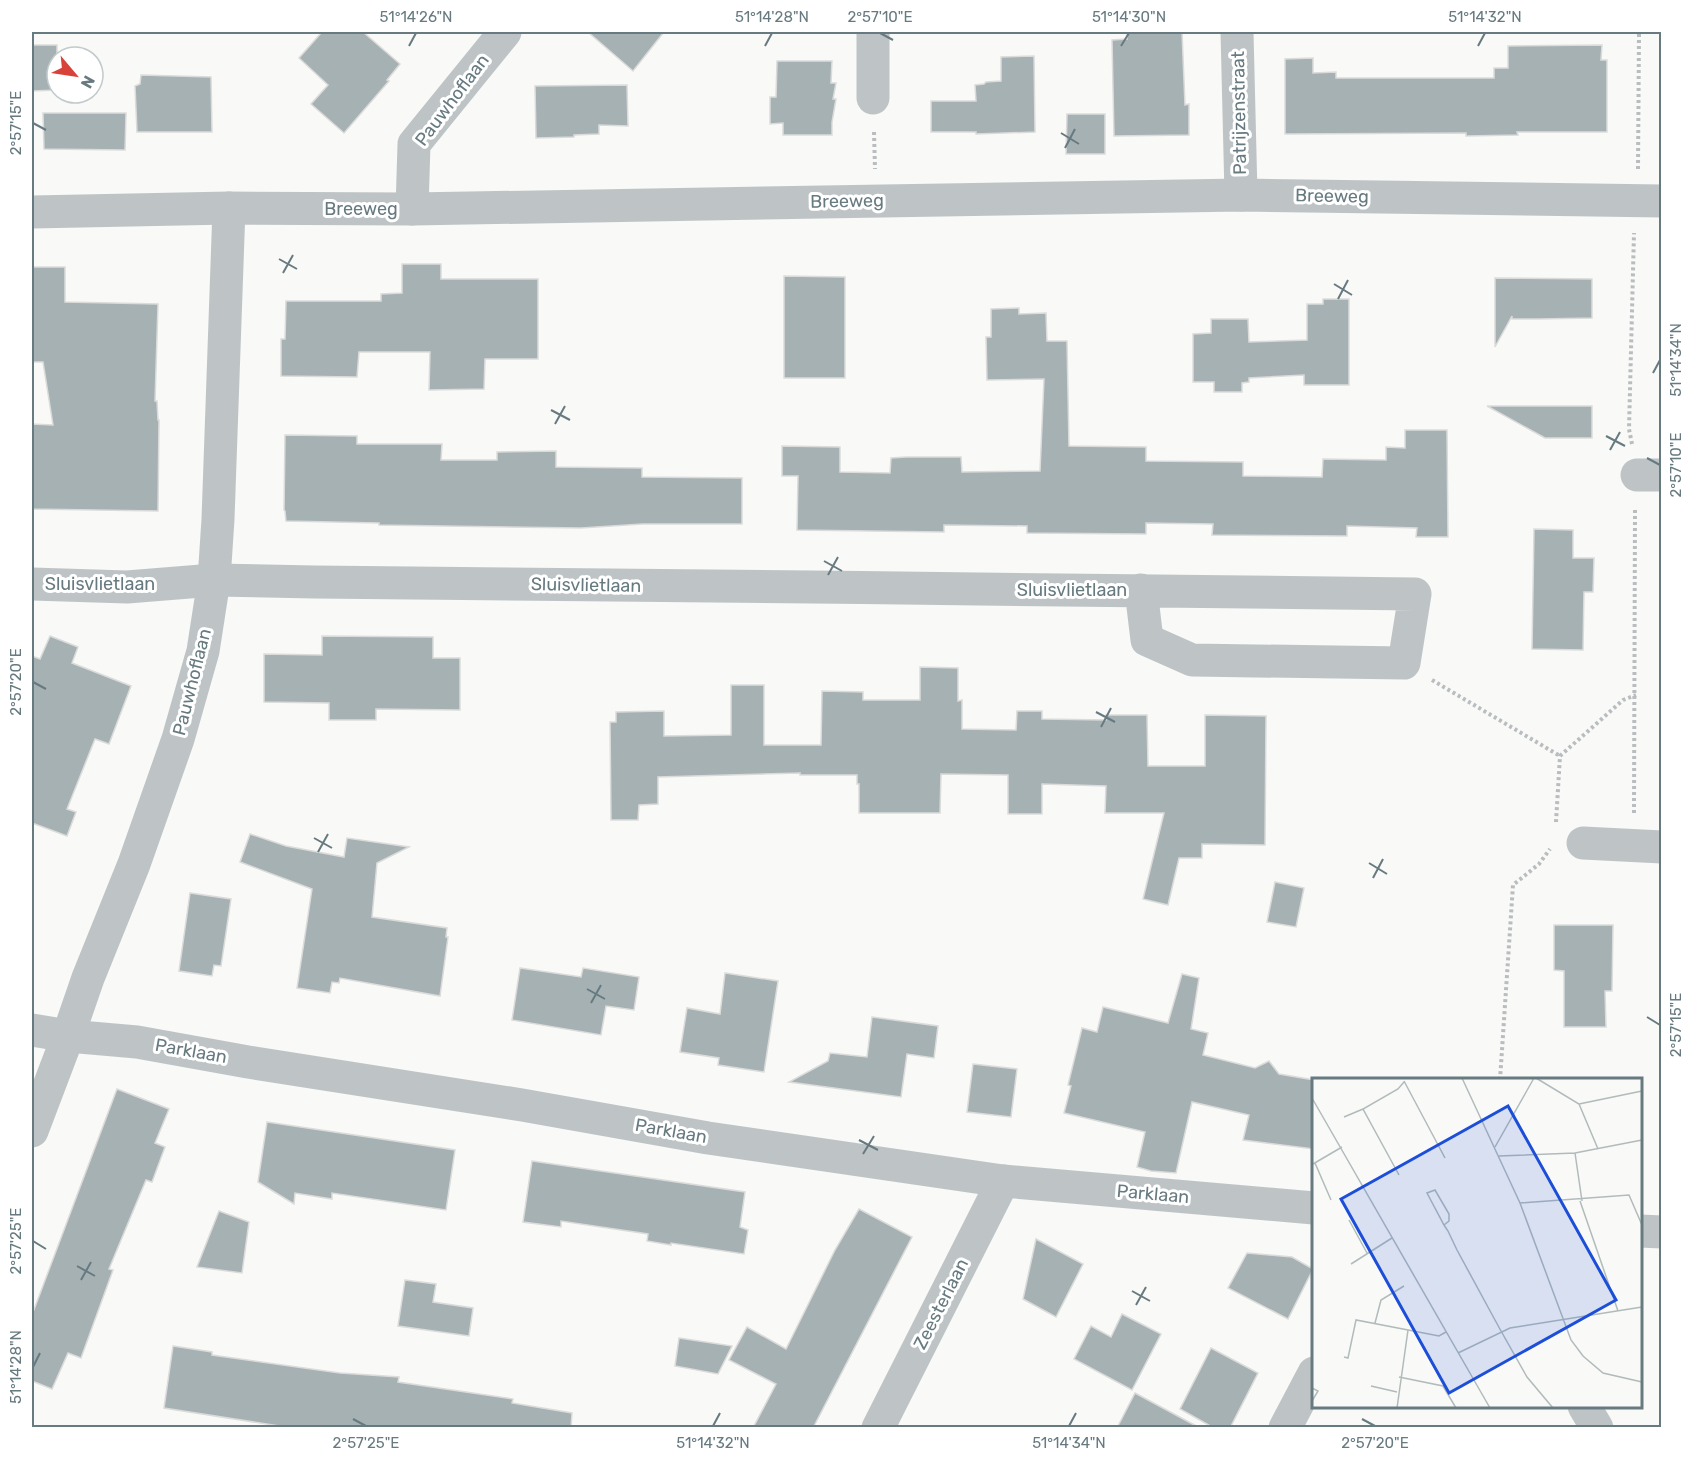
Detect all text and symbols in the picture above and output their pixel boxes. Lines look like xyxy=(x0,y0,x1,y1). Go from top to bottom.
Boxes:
text: 51°14'26"N xyxy=(380,8,452,26)
text: 51°14'28"N xyxy=(735,8,809,26)
text: 2°57'10"E xyxy=(847,8,913,26)
text: 51°14'30"N xyxy=(1092,8,1166,26)
text: 51°14'32"N xyxy=(1448,8,1522,26)
north arrow xyxy=(45,45,105,105)
street label: Pauwhoflaan xyxy=(410,50,494,150)
street label: Patrijzenstraat xyxy=(1227,51,1251,175)
text: N xyxy=(77,72,99,92)
text: 2°57'15"E xyxy=(7,91,25,155)
street label: Breeweg xyxy=(1295,184,1369,208)
street label: Breeweg xyxy=(810,189,884,213)
street label: Breeweg xyxy=(324,198,398,220)
text: 51°14'34"N xyxy=(1667,323,1685,397)
text: 2°57'10"E xyxy=(1667,432,1685,498)
street label: Sluisvlietlaan xyxy=(45,573,155,595)
street label: Sluisvlietlaan xyxy=(531,573,641,597)
street label: Sluisvlietlaan xyxy=(1017,579,1127,601)
street label: Pauwhoflaan xyxy=(168,626,216,738)
text: 2°57'20"E xyxy=(7,648,25,716)
text: 2°57'15"E xyxy=(1667,993,1685,1057)
street label: Parklaan xyxy=(153,1034,229,1068)
inset map xyxy=(1312,1078,1642,1408)
street label: Parklaan xyxy=(633,1114,709,1148)
street label: Parklaan xyxy=(1116,1180,1190,1208)
text: 2°57'25"E xyxy=(7,1208,25,1274)
street label: Zeesterlaan xyxy=(909,1255,973,1353)
text: 51°14'28"N xyxy=(7,1330,25,1404)
text: 2°57'25"E xyxy=(333,1434,399,1452)
text: 51°14'32"N xyxy=(676,1434,750,1452)
text: 51°14'34"N xyxy=(1032,1434,1106,1452)
text: 2°57'20"E xyxy=(1341,1434,1409,1452)

